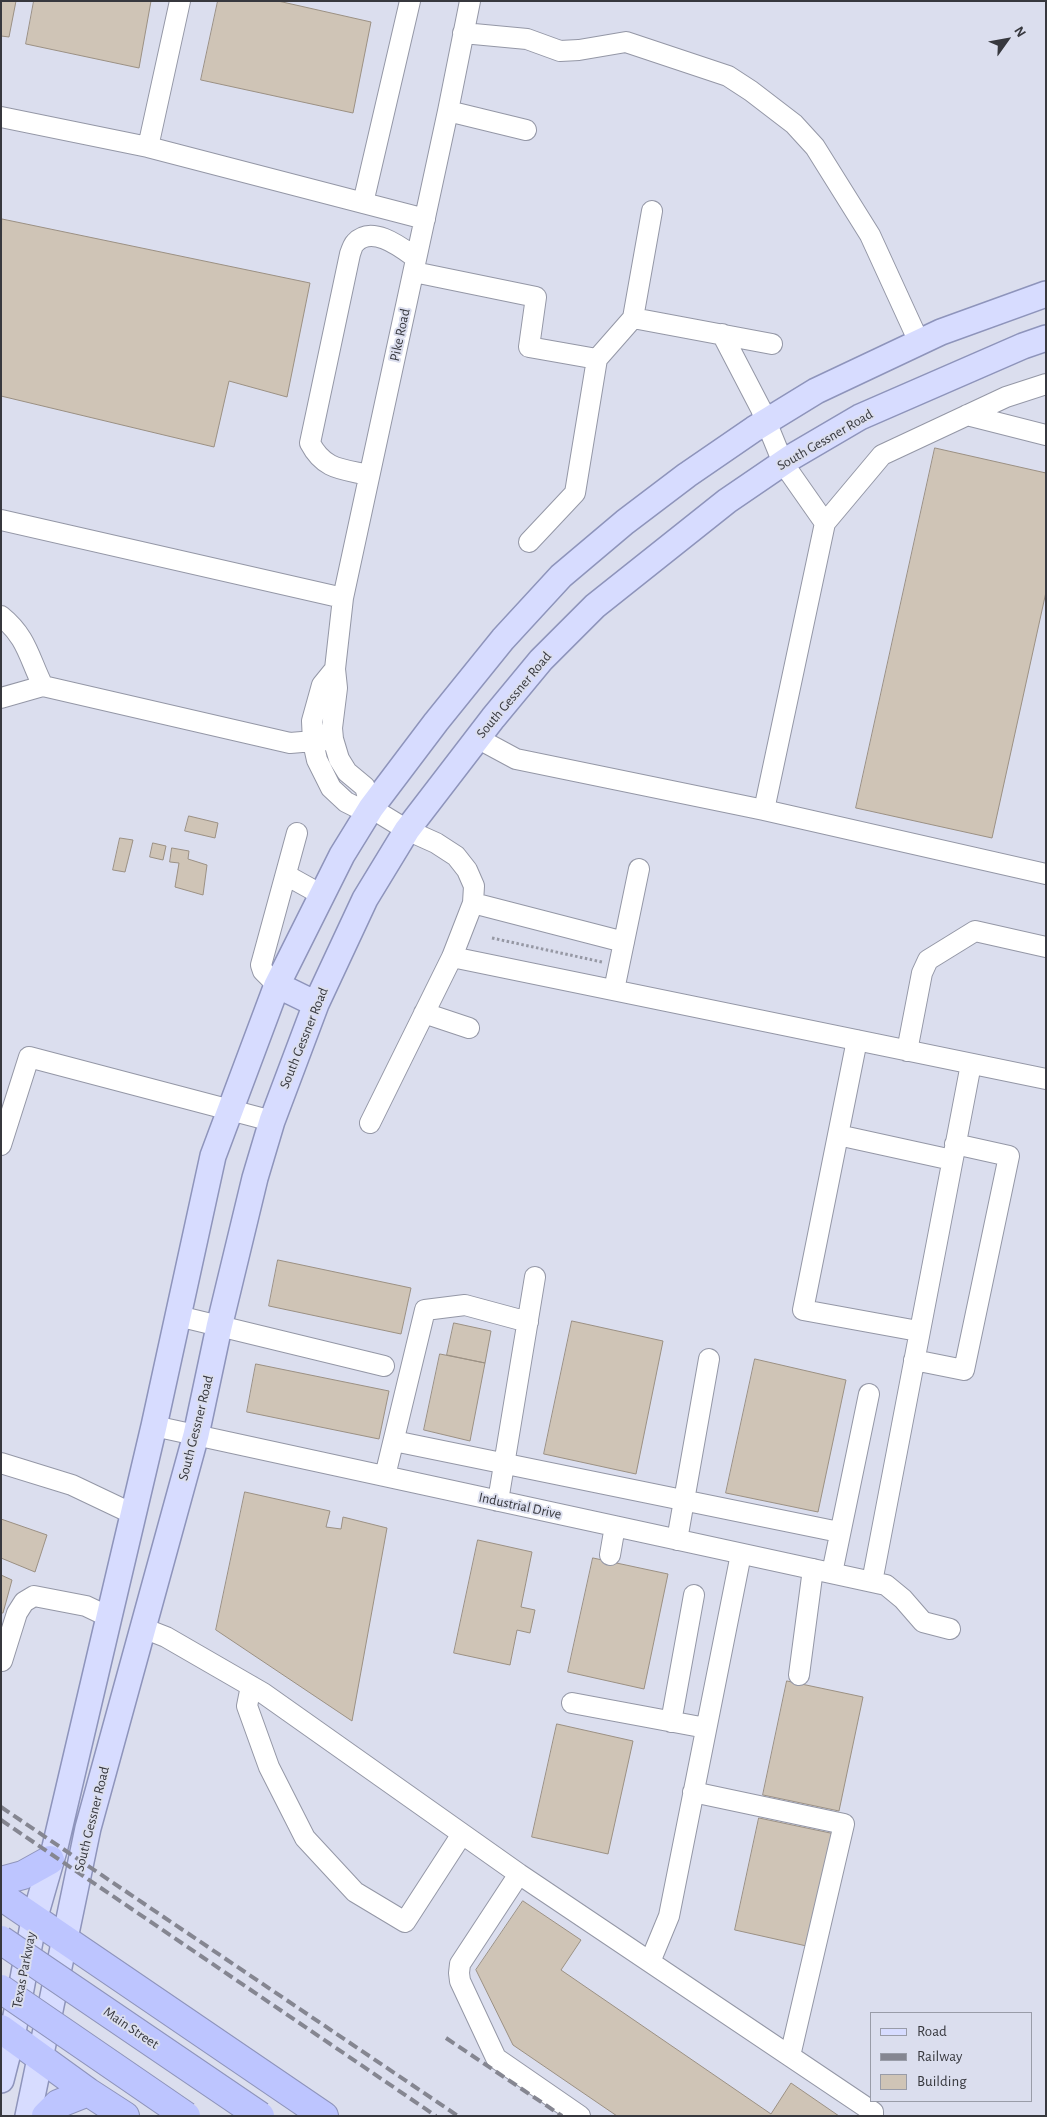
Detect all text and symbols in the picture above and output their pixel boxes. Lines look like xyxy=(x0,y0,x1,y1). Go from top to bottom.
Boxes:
north arrow xyxy=(982,15,1032,65)
text: N xyxy=(1011,24,1028,40)
street label: Pike Road xyxy=(386,307,414,363)
street label: South Gessner Road xyxy=(774,406,876,474)
street label: South Gessner Road xyxy=(473,648,555,742)
street label: South Gessner Road xyxy=(276,985,332,1091)
street label: South Gessner Road xyxy=(175,1374,217,1482)
street label: Industrial Drive xyxy=(477,1489,563,1523)
street label: South Gessner Road xyxy=(71,1765,113,1873)
street label: Texas Parkway xyxy=(8,1930,40,2010)
street label: Main Street xyxy=(100,2003,162,2053)
legend xyxy=(870,2012,1032,2102)
text: Road xyxy=(917,2024,947,2039)
text: Railway xyxy=(917,2049,962,2064)
text: Building xyxy=(917,2074,967,2089)

